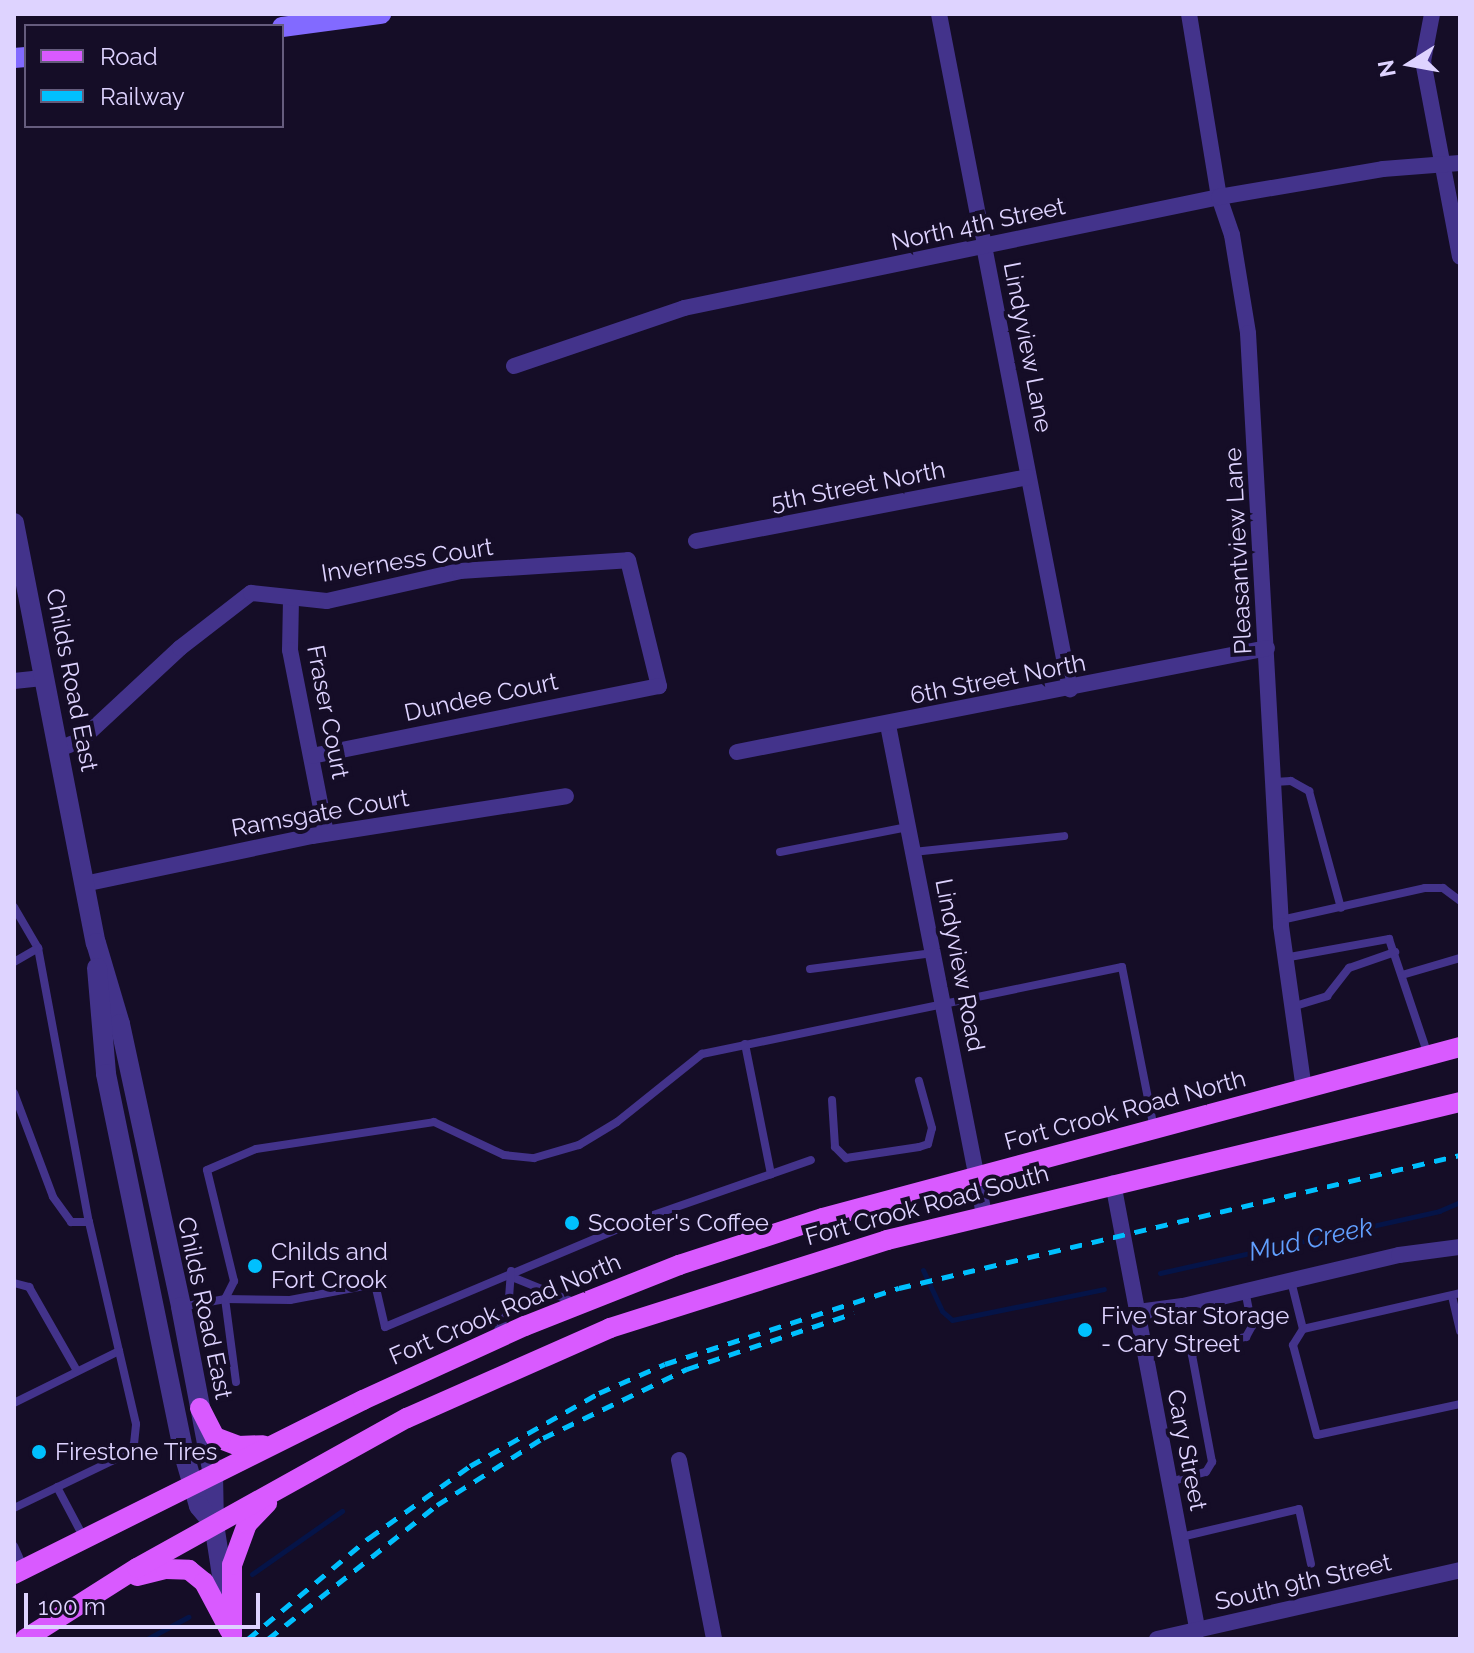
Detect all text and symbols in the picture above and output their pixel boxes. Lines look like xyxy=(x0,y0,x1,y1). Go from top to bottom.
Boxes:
legend xyxy=(24,24,284,128)
north arrow xyxy=(1370,24,1450,104)
text: Road xyxy=(100,42,158,71)
text: N xyxy=(1372,58,1401,79)
text: Railway xyxy=(100,82,185,111)
street label: North 4th Street xyxy=(888,192,1068,256)
street label: Lindyview Lane xyxy=(997,259,1059,435)
street label: Pleasantview Lane xyxy=(1218,447,1258,655)
street label: 5th Street North xyxy=(768,455,948,517)
street label: Inverness Court xyxy=(319,532,495,588)
street label: Childs Road East xyxy=(40,586,104,774)
street label: Fraser Court xyxy=(301,642,355,782)
street label: 6th Street North xyxy=(908,648,1088,710)
street label: Dundee Court xyxy=(402,667,560,727)
street label: Ramsgate Court xyxy=(229,783,411,843)
street label: Lindyview Road xyxy=(929,876,991,1054)
street label: Fort Crook Road North xyxy=(1001,1064,1249,1156)
street label: Fort Crook Road South xyxy=(802,1159,1052,1251)
place label: Scooter's Coffee xyxy=(588,1209,769,1237)
water label: Mud Creek xyxy=(1246,1212,1376,1268)
street label: Childs Road East xyxy=(172,1214,238,1402)
marker: Scooter's Coffee xyxy=(563,1214,581,1232)
place label: Childs and Fort Crook xyxy=(271,1238,388,1294)
street label: Fort Crook Road North xyxy=(385,1247,625,1371)
marker: Childs and Fort Crook xyxy=(246,1257,264,1275)
place label: Five Star Storage - Cary Street xyxy=(1101,1302,1290,1358)
marker: Five Star Storage - Cary Street xyxy=(1076,1321,1094,1339)
street label: Cary Street xyxy=(1161,1387,1213,1513)
place label: Firestone Tires xyxy=(55,1438,218,1466)
marker: Firestone Tires xyxy=(30,1443,48,1461)
street label: South 9th Street xyxy=(1212,1548,1394,1616)
scale bar xyxy=(28,1577,264,1627)
text: 100 m xyxy=(38,1592,106,1621)

